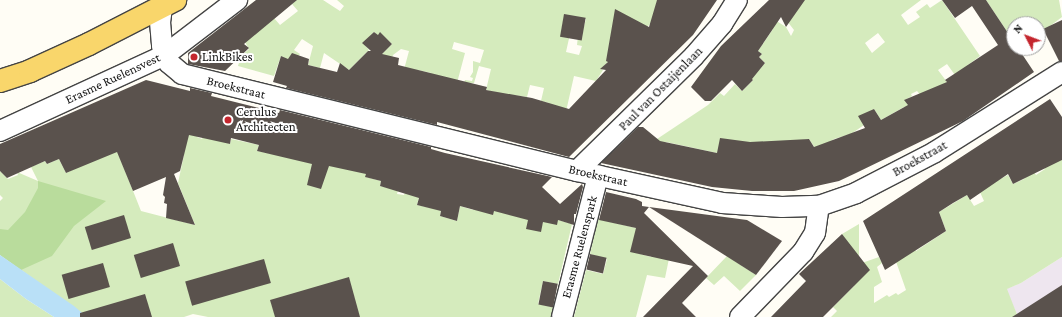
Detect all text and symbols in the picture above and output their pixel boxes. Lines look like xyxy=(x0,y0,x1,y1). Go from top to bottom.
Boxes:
north arrow xyxy=(1006,16,1046,56)
text: N xyxy=(1011,22,1025,35)
street label: Paul van Ostaijenlaan xyxy=(616,44,706,134)
place label: LinkBikes xyxy=(202,49,253,65)
street label: Erasme Ruelensvest xyxy=(63,50,163,108)
marker: LinkBikes xyxy=(189,52,199,62)
street label: Broekstraat xyxy=(205,73,267,103)
place label: Cerulus Architecten xyxy=(236,105,296,136)
marker: Cerulus Architecten xyxy=(223,115,233,125)
street label: Broekstraat xyxy=(890,138,950,180)
street label: Broekstraat xyxy=(567,162,629,190)
street label: Erasme Ruelenspark xyxy=(559,194,601,300)

